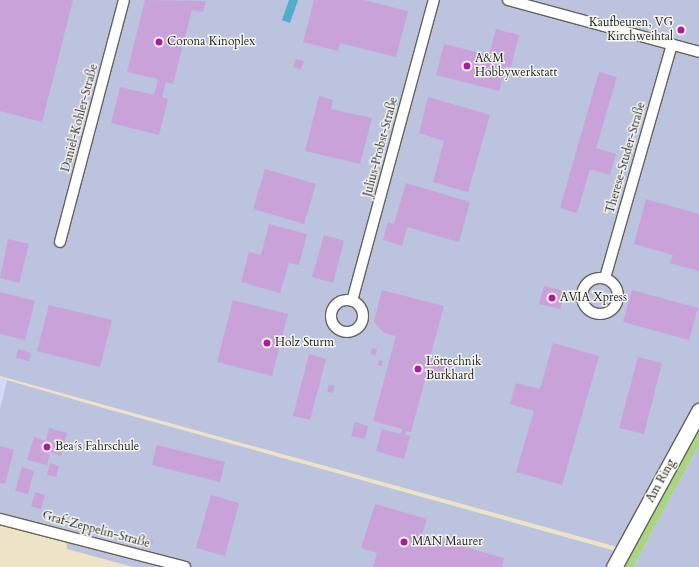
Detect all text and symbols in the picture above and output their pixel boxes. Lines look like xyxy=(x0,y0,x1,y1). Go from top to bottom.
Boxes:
place label: Kaufbeuren, VG Kirchweihtal xyxy=(589,16,673,44)
marker: Kaufbeuren, VG Kirchweihtal xyxy=(676,25,686,35)
place label: Corona Kinoplex xyxy=(167,35,255,49)
marker: Corona Kinoplex xyxy=(154,37,164,47)
place label: A&M Hobbywerkstatt xyxy=(475,52,557,80)
marker: A&M Hobbywerkstatt xyxy=(462,61,472,71)
street label: Daniel-Kohler-Straße xyxy=(59,62,101,174)
street label: Julius-Probst-Straße xyxy=(361,96,401,198)
street label: Therese-Studer-Straße xyxy=(603,101,649,215)
place label: AVIA Xpress xyxy=(560,291,627,305)
marker: AVIA Xpress xyxy=(547,293,557,303)
place label: Holz Sturm xyxy=(275,336,334,350)
marker: Holz Sturm xyxy=(262,338,272,348)
place label: Löttechnik Burkhard xyxy=(426,355,481,383)
marker: Löttechnik Burkhard xyxy=(413,364,423,374)
place label: Bea´s Fahrschule xyxy=(55,440,139,454)
marker: Bea´s Fahrschule xyxy=(42,442,52,452)
street label: Am Ring xyxy=(643,457,679,505)
street label: Graf-Zeppelin-Straße xyxy=(41,509,151,551)
place label: MAN Maurer xyxy=(412,535,483,549)
marker: MAN Maurer xyxy=(399,537,409,547)

